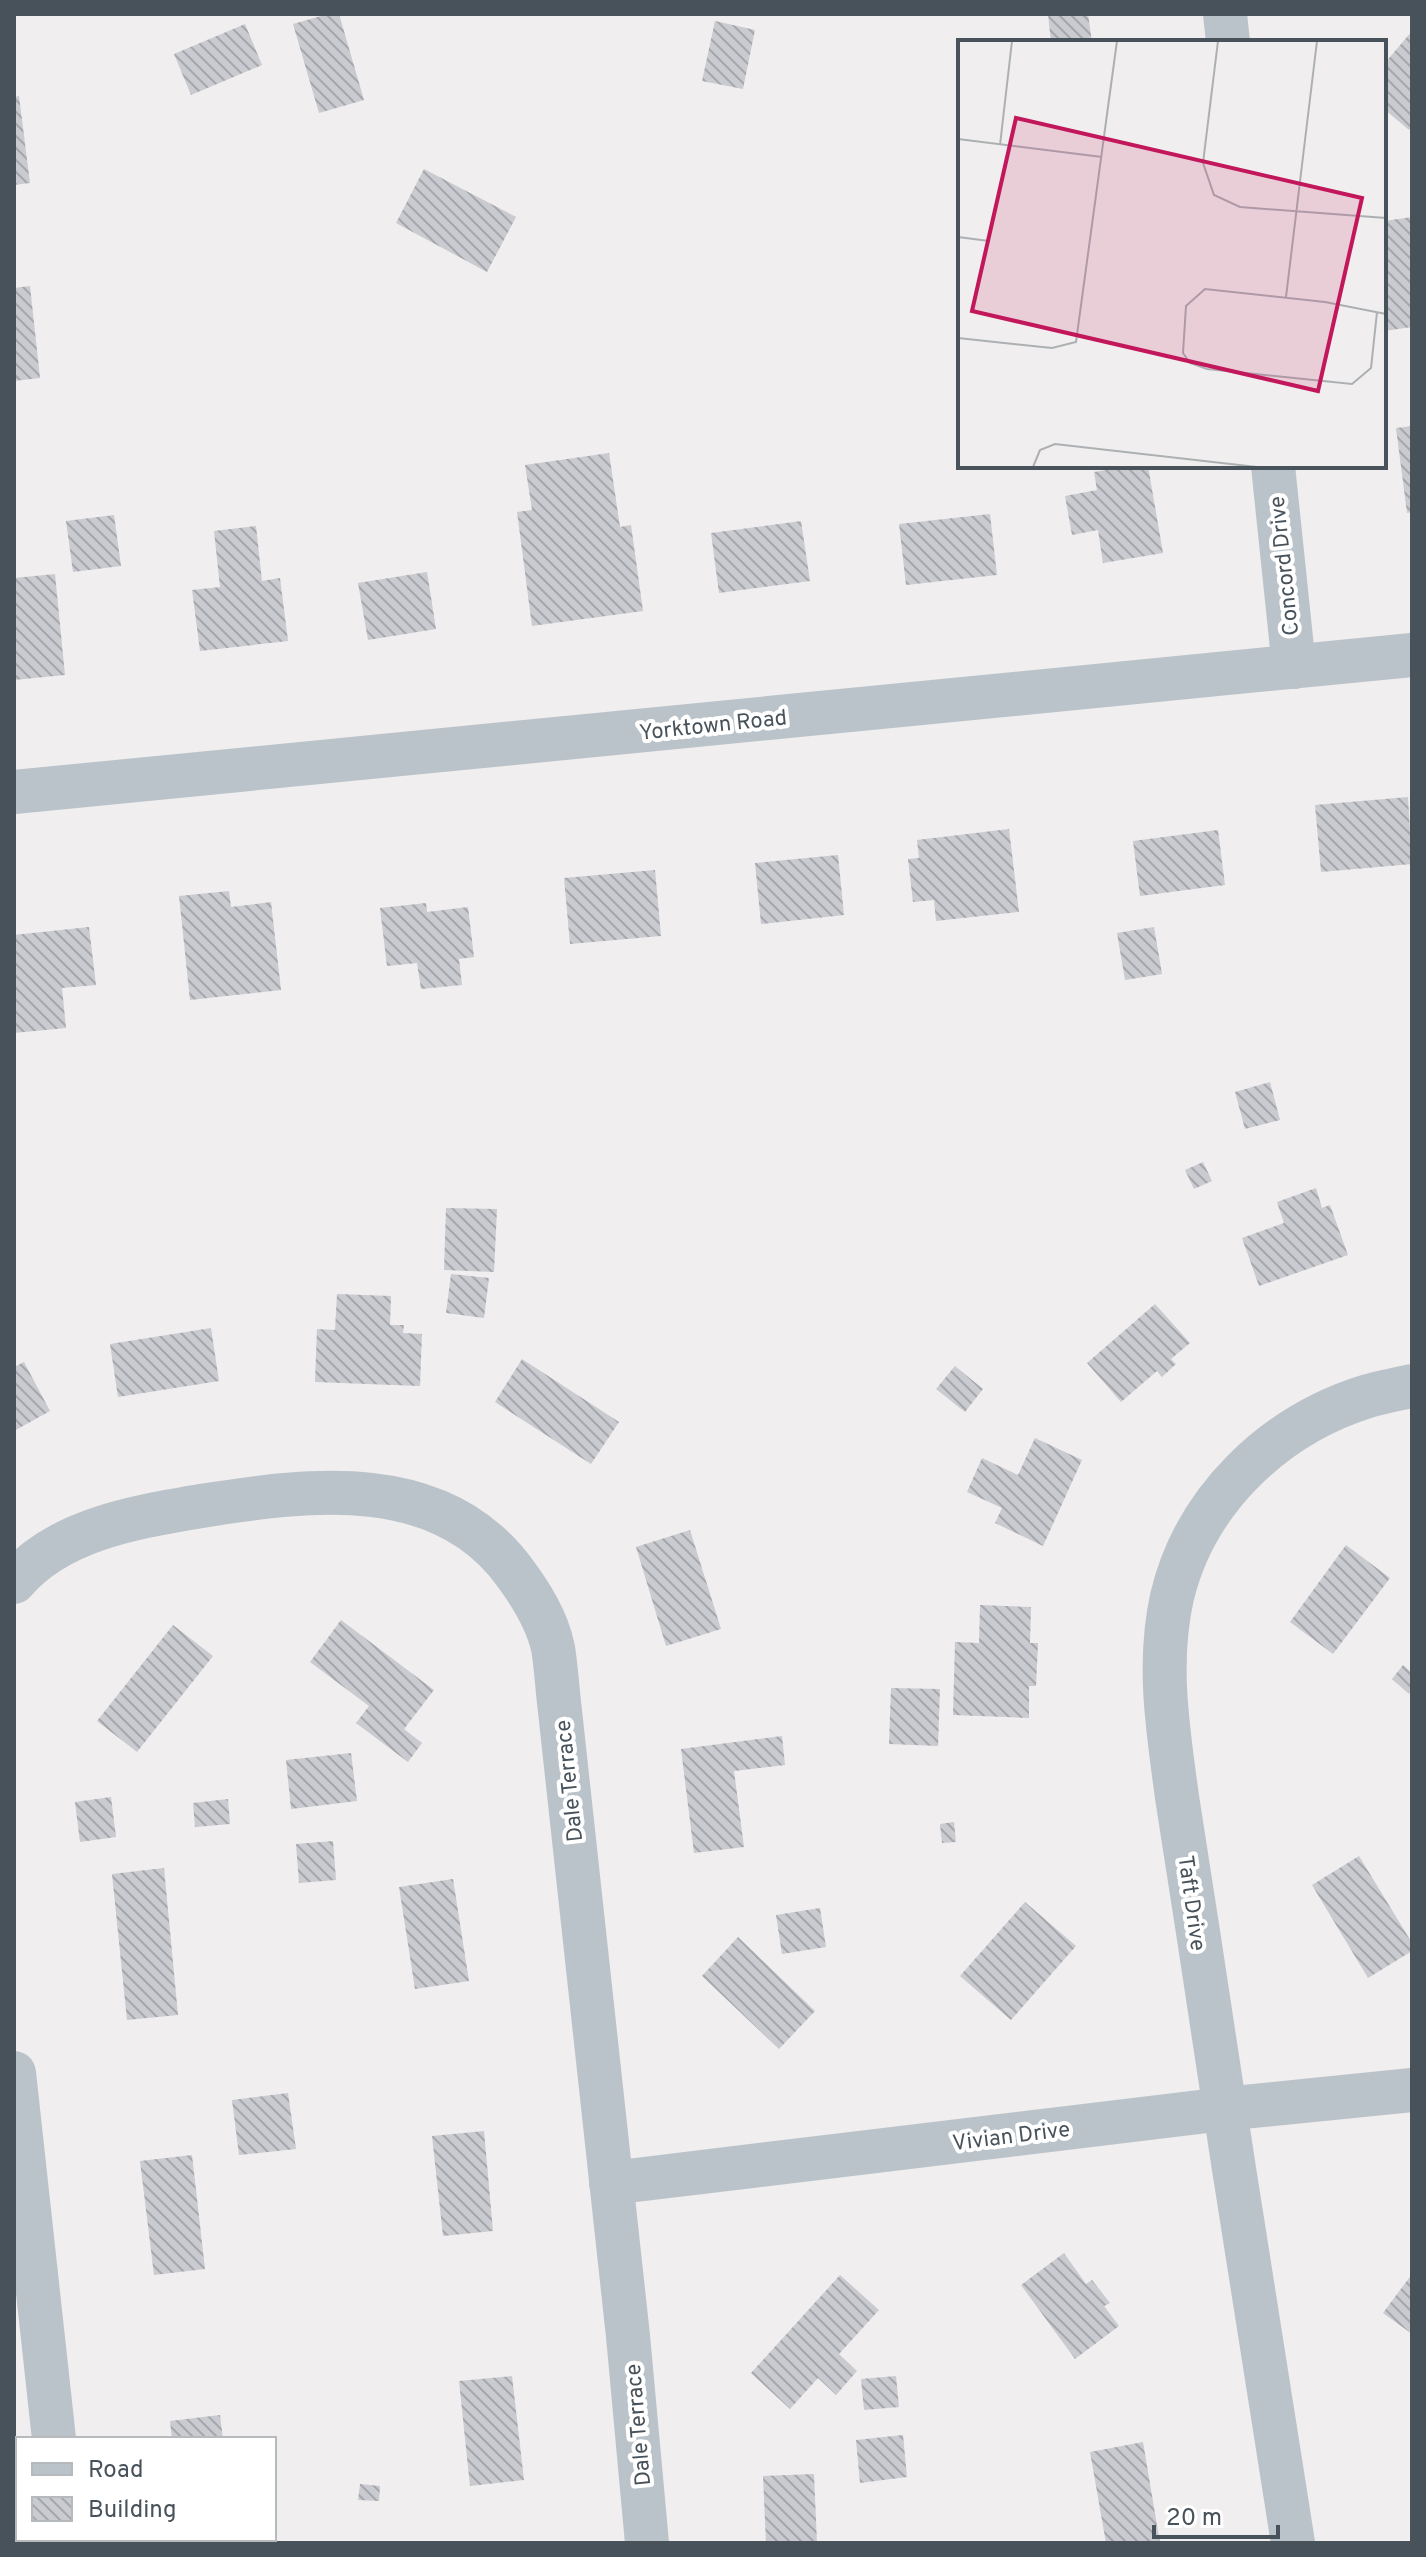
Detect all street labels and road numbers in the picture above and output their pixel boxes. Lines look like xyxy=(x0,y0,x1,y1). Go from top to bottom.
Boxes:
street label: Concord Drive xyxy=(1265,495,1306,637)
street label: Yorktown Road xyxy=(638,705,789,748)
street label: Dale Terrace xyxy=(551,1718,590,1843)
street label: Taft Drive xyxy=(1170,1854,1211,1953)
street label: Vivian Drive xyxy=(951,2117,1072,2158)
street label: Dale Terrace xyxy=(621,2363,658,2487)

